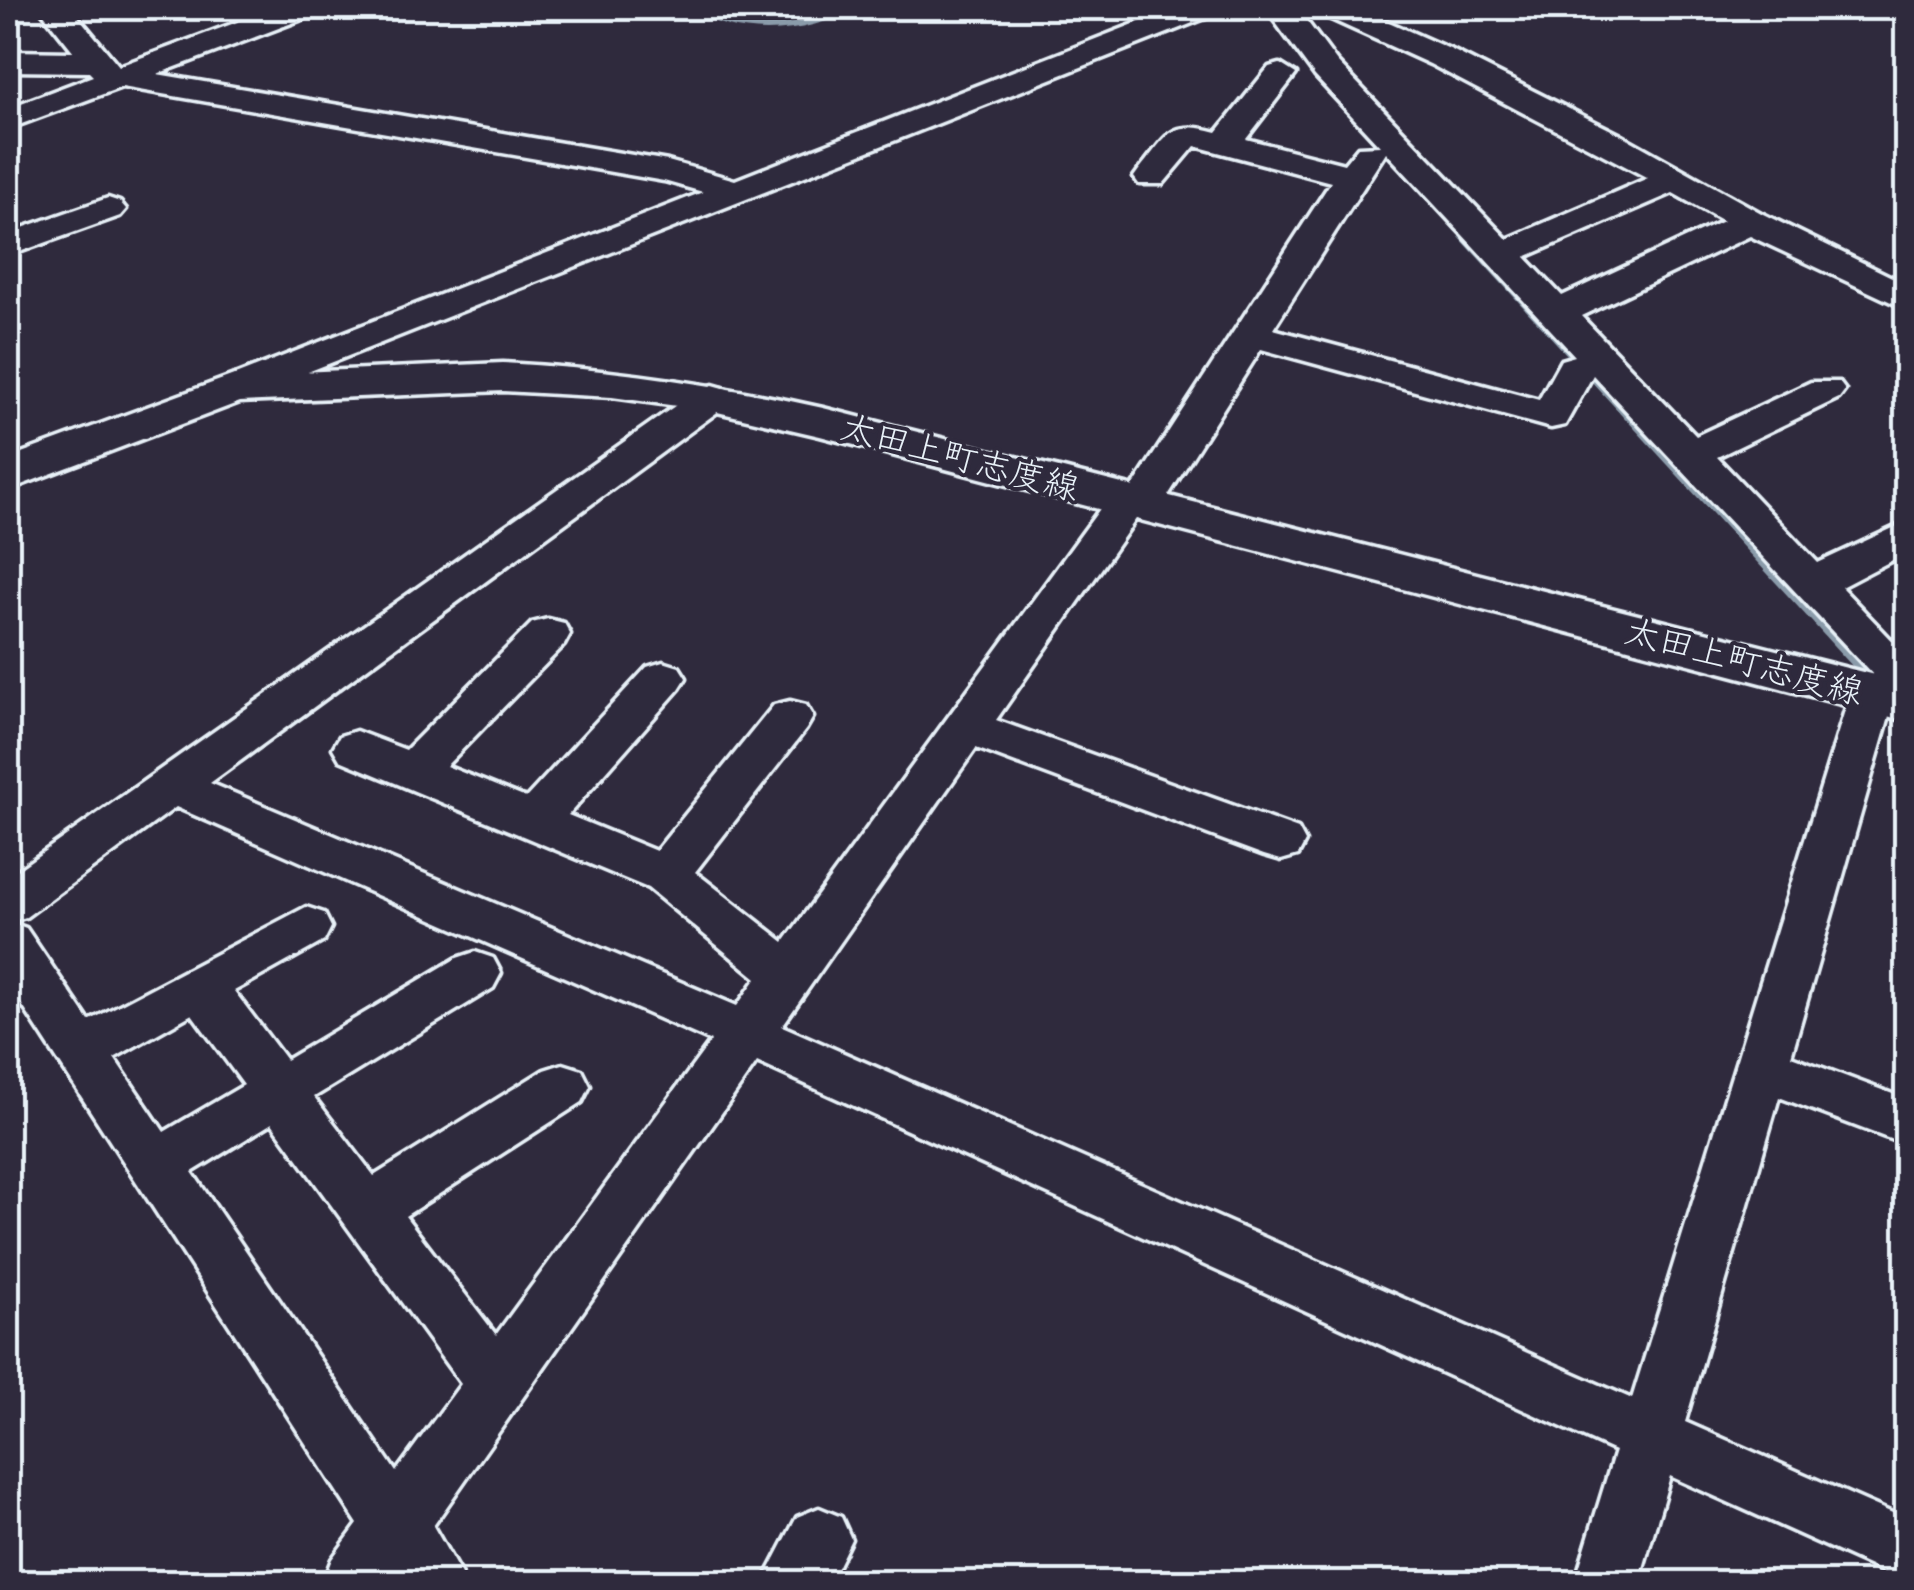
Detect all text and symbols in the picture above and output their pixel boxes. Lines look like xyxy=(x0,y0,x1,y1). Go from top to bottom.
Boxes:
street label: 太田上町志度線 xyxy=(836,405,1084,511)
street label: 太田上町志度線 xyxy=(1620,609,1868,715)

